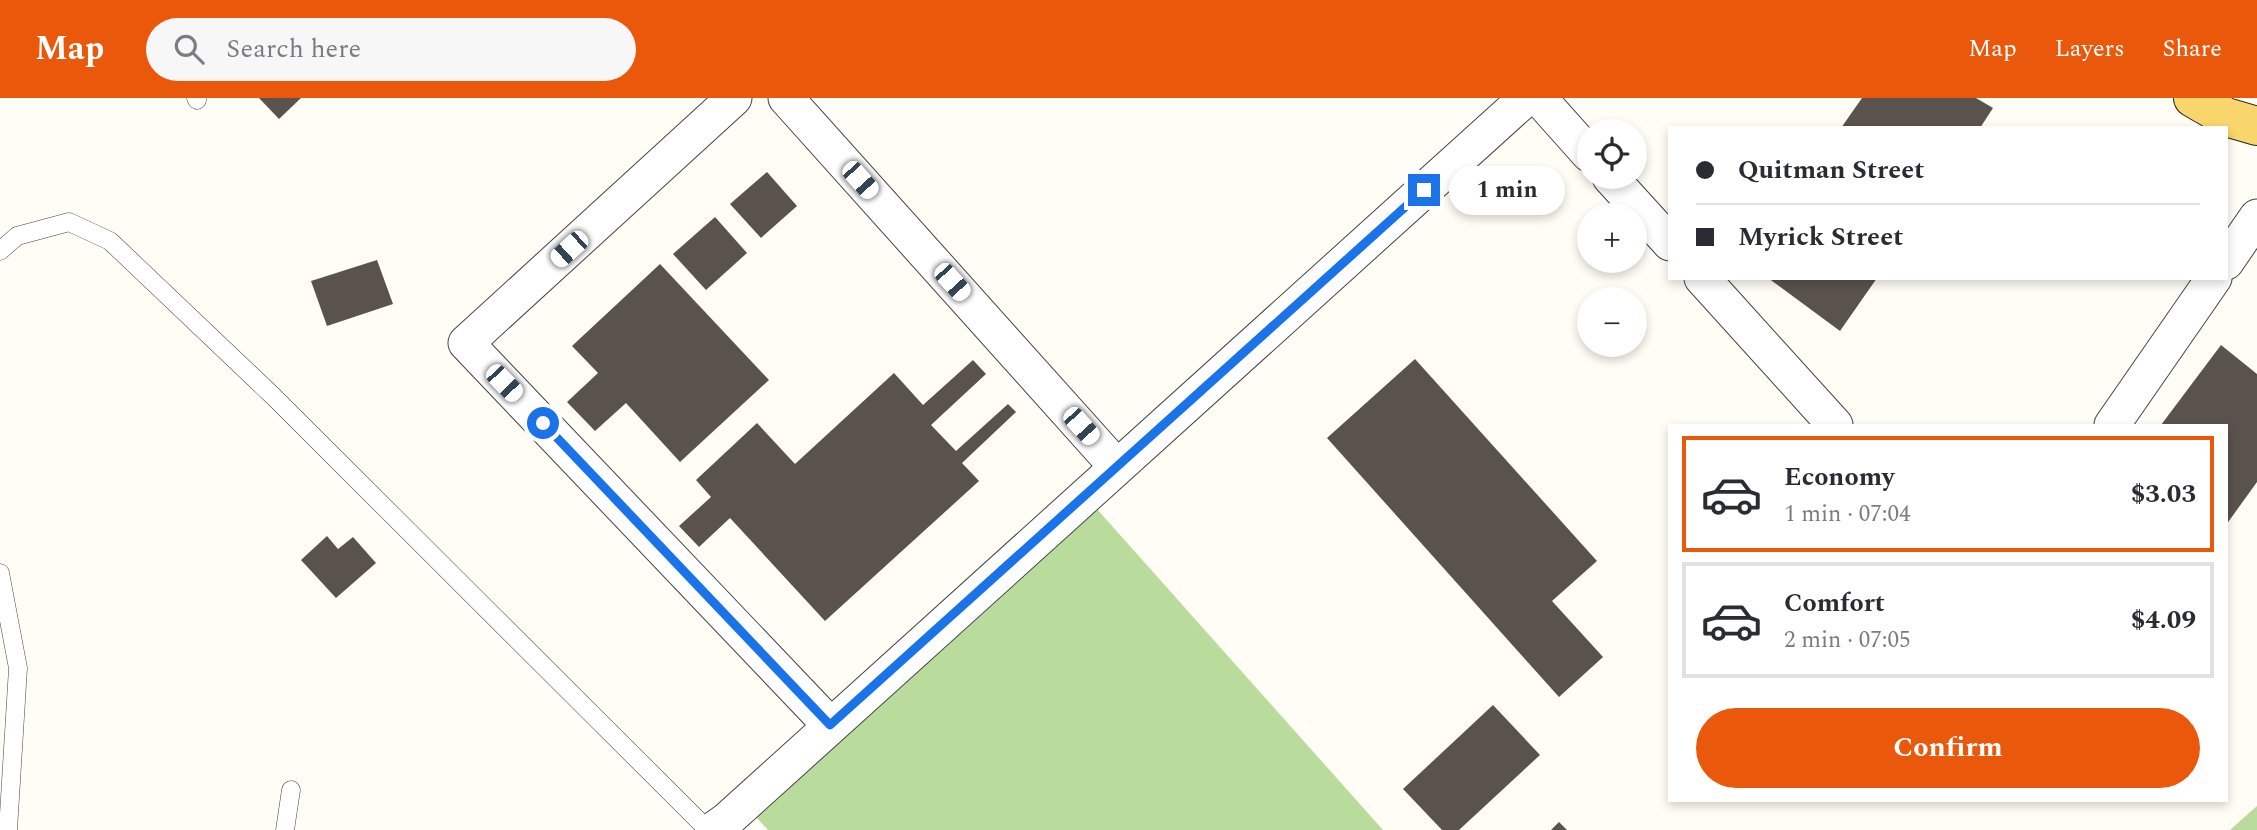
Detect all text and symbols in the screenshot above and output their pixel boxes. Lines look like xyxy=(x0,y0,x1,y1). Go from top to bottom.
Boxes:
search box xyxy=(146,18,636,81)
text: Map xyxy=(35,24,104,74)
text: Search here xyxy=(226,29,361,69)
icon: search xyxy=(170,30,208,68)
text: Map xyxy=(1968,31,2017,67)
text: Layers xyxy=(2055,31,2125,67)
text: Share xyxy=(2163,31,2222,67)
map controls xyxy=(1577,119,1647,357)
button: locate xyxy=(1577,119,1647,189)
text: Quitman Street xyxy=(1738,150,1924,190)
car xyxy=(839,157,882,203)
callout: 1 min xyxy=(1448,166,1564,214)
text: 1 min xyxy=(1476,173,1538,208)
route end xyxy=(1408,174,1440,206)
button: + xyxy=(1577,203,1647,273)
text: Myrick Street xyxy=(1738,217,1903,257)
car xyxy=(547,227,592,271)
car xyxy=(931,259,974,305)
button: − xyxy=(1577,287,1647,357)
car xyxy=(482,361,527,405)
car xyxy=(1060,403,1103,449)
route start xyxy=(527,407,559,439)
text: Economy xyxy=(1784,457,1894,497)
icon: car xyxy=(1700,463,1763,526)
text: $3.03 xyxy=(2131,474,2196,514)
text: 1 min · 07:04 xyxy=(1784,497,1911,532)
text: Comfort xyxy=(1784,583,1885,623)
icon: car xyxy=(1700,589,1763,652)
text: $4.09 xyxy=(2131,600,2196,640)
text: 2 min · 07:05 xyxy=(1784,623,1911,658)
button: Confirm xyxy=(1696,708,2200,788)

